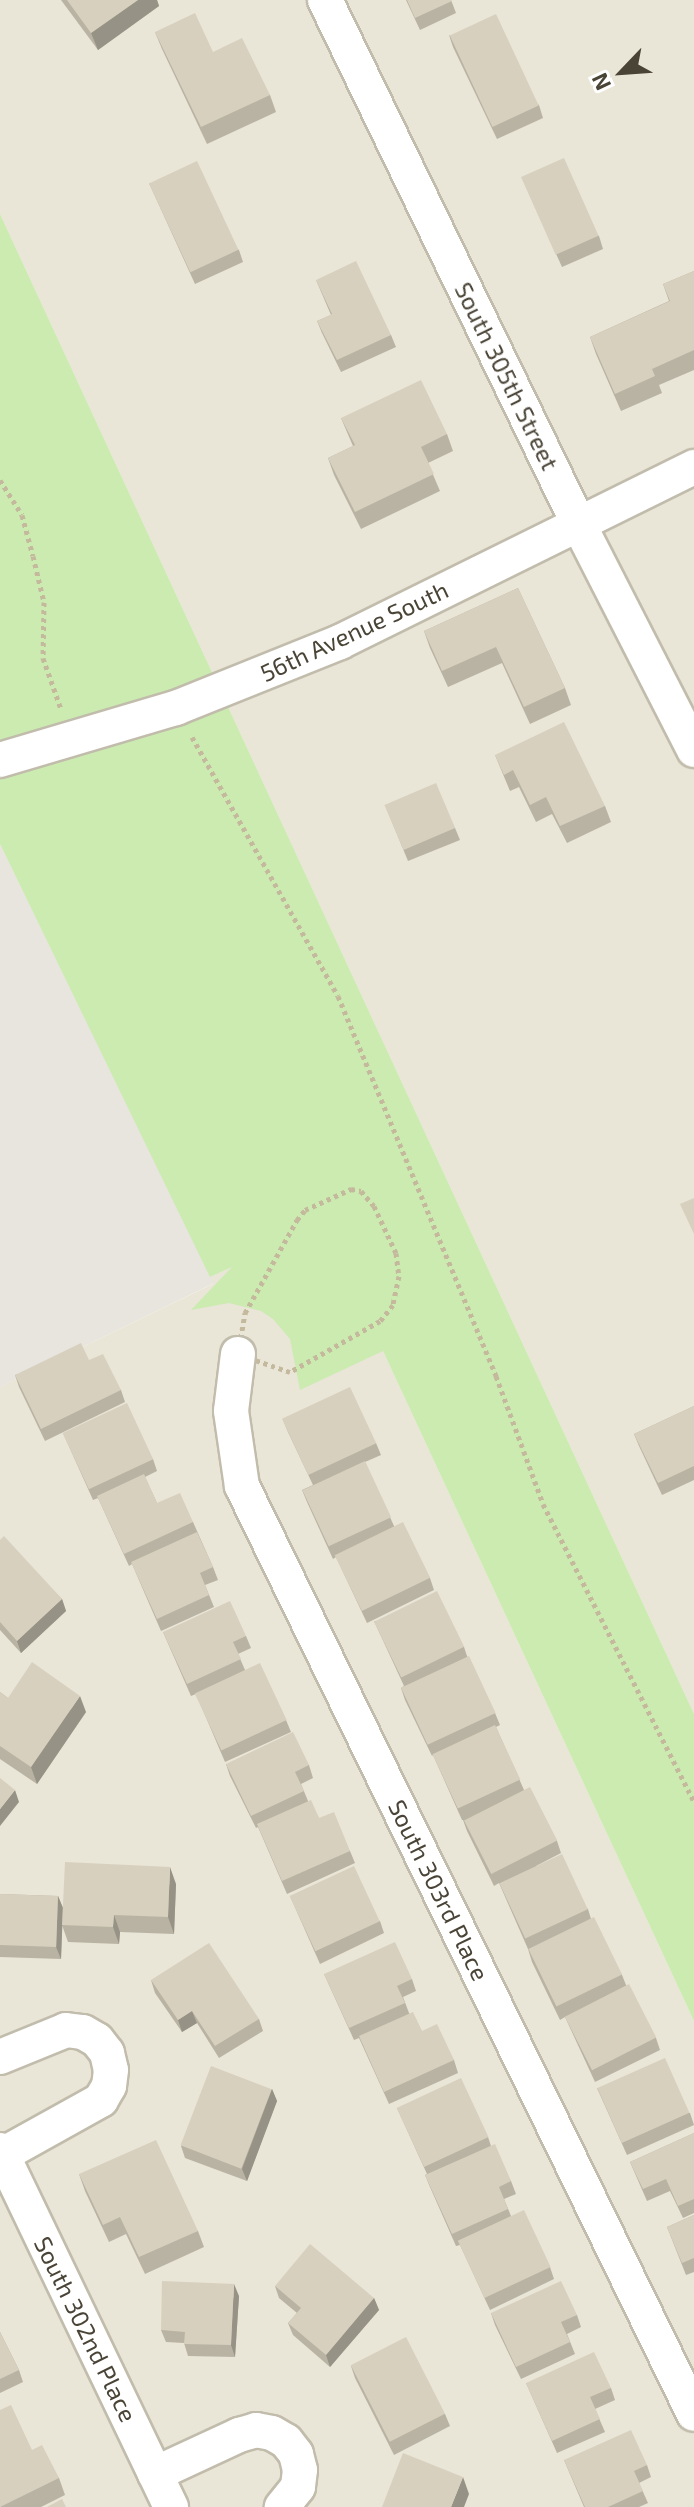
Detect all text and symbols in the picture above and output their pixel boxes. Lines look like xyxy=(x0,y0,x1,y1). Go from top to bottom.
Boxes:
north arrow xyxy=(582,32,662,112)
text: N xyxy=(585,69,615,95)
street label: South 305th Street xyxy=(449,278,565,474)
street label: 56th Avenue South xyxy=(255,575,453,687)
street label: South 303rd Place xyxy=(383,1795,495,1985)
street label: South 302nd Place xyxy=(29,2232,143,2426)

